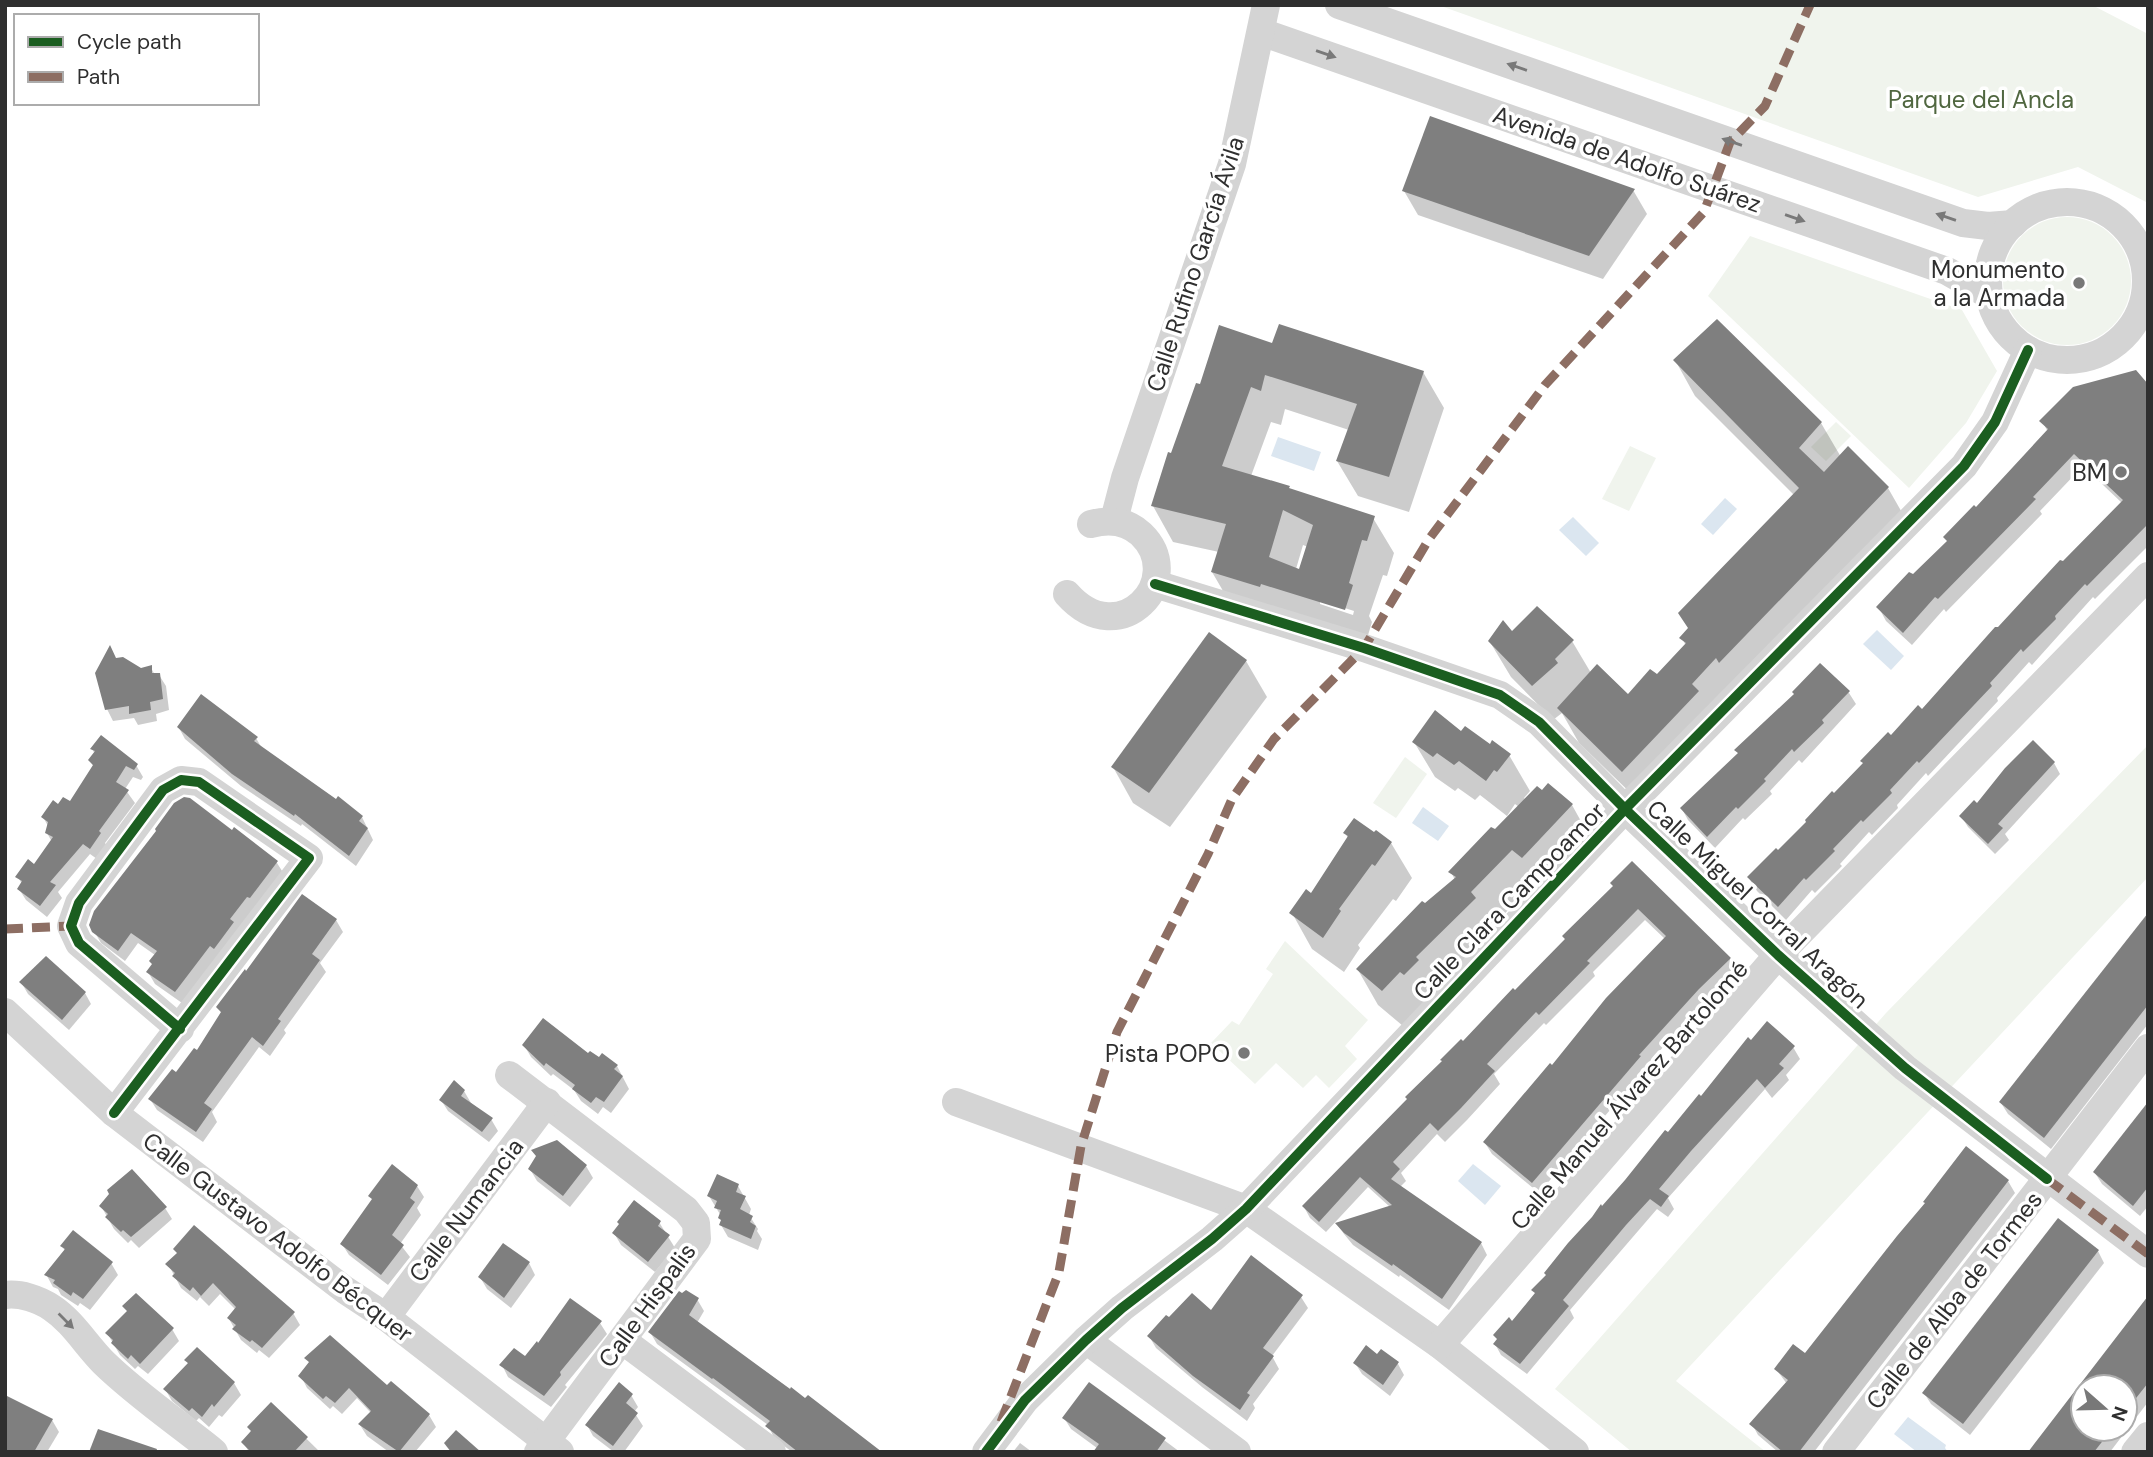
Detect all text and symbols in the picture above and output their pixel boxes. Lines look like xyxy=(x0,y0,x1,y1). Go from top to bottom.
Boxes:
legend xyxy=(14,14,259,105)
text: Cycle path xyxy=(77,28,182,56)
one-way arrow xyxy=(1315,49,1336,60)
one-way arrow xyxy=(1506,61,1527,72)
text: Path xyxy=(77,63,120,91)
park label: Parque del Ancla xyxy=(1888,84,2074,115)
street label: Avenida de Adolfo Suárez xyxy=(1489,99,1765,219)
street label: Calle Rufino García Ávila xyxy=(1139,132,1251,396)
one-way arrow xyxy=(1721,136,1742,147)
one-way arrow xyxy=(1936,211,1957,222)
one-way arrow xyxy=(1784,213,1805,224)
place label: Monumento a la Armada xyxy=(1931,254,2065,313)
marker: Monumento a la Armada xyxy=(2071,275,2087,291)
place label: BM xyxy=(2072,457,2107,488)
marker: BM xyxy=(2113,464,2129,480)
street label: Calle Miguel Corral Aragón xyxy=(1641,793,1875,1015)
street label: Calle Clara Campoamor xyxy=(1406,795,1612,1007)
street label: Calle Manuel Álvarez Bartolomé xyxy=(1503,954,1755,1236)
place label: Pista POPO xyxy=(1105,1038,1230,1069)
marker: Pista POPO xyxy=(1236,1045,1252,1061)
street label: Calle Gustavo Adolfo Bécquer xyxy=(137,1125,419,1349)
street label: Calle Numancia xyxy=(402,1132,530,1288)
street label: Calle de Alba de Tormes xyxy=(1859,1185,2049,1415)
street label: Calle Hispalis xyxy=(591,1237,703,1373)
one-way arrow xyxy=(57,1312,74,1329)
north arrow xyxy=(2069,1373,2139,1443)
text: N xyxy=(2105,1403,2134,1424)

